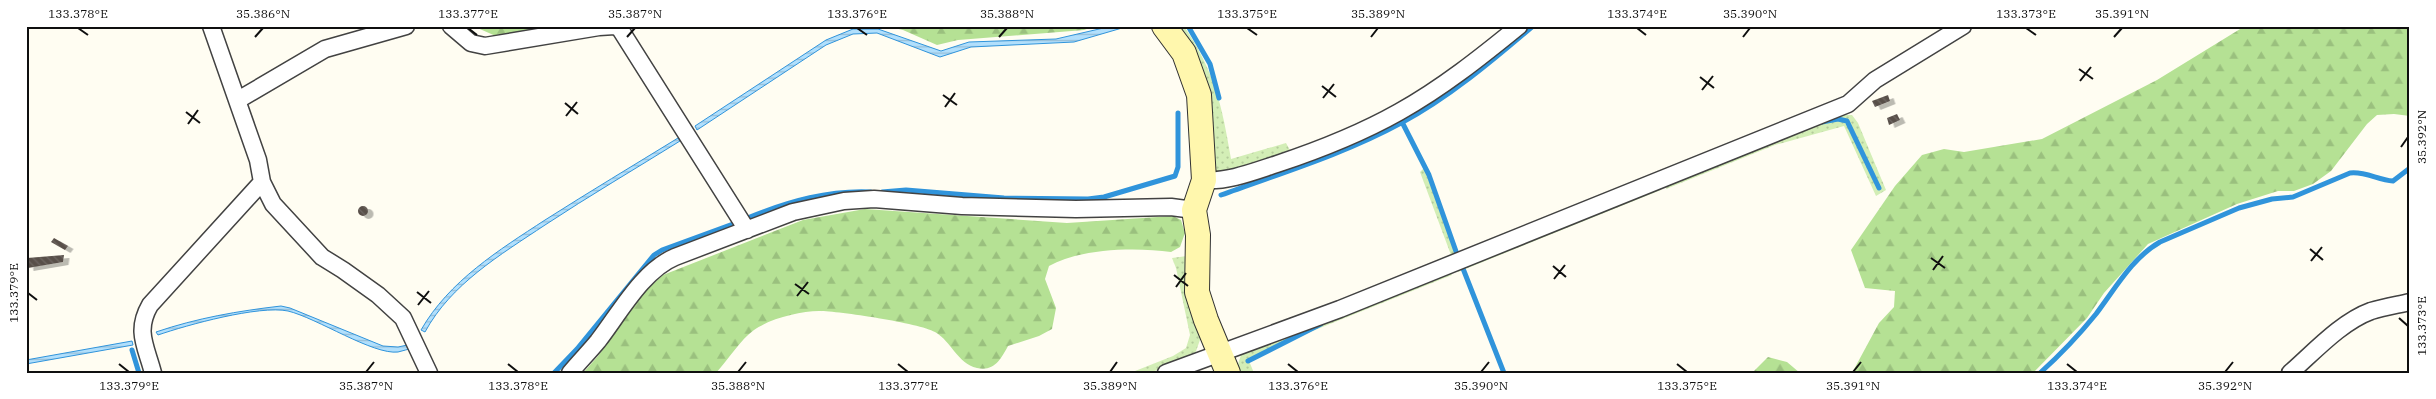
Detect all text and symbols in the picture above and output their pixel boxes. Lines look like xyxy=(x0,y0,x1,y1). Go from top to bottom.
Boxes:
text: 133.378°E xyxy=(48,6,108,21)
text: 35.386°N xyxy=(236,6,290,21)
text: 133.377°E xyxy=(438,6,498,21)
text: 35.387°N xyxy=(608,6,662,21)
text: 133.376°E xyxy=(827,6,887,21)
text: 35.388°N xyxy=(980,6,1034,21)
text: 133.375°E xyxy=(1217,6,1277,21)
text: 35.389°N xyxy=(1351,6,1405,21)
text: 133.374°E xyxy=(1607,6,1667,21)
text: 35.390°N xyxy=(1723,6,1777,21)
text: 133.373°E xyxy=(1996,6,2056,21)
text: 35.391°N xyxy=(2095,6,2149,21)
text: 35.392°N xyxy=(2414,110,2429,164)
text: 133.379°E xyxy=(6,263,21,323)
text: 133.373°E xyxy=(2414,296,2429,356)
text: 133.379°E xyxy=(99,378,159,393)
text: 35.387°N xyxy=(339,378,393,393)
text: 133.378°E xyxy=(488,378,548,393)
text: 35.388°N xyxy=(711,378,765,393)
text: 133.377°E xyxy=(878,378,938,393)
text: 35.389°N xyxy=(1083,378,1137,393)
text: 133.376°E xyxy=(1268,378,1328,393)
text: 35.390°N xyxy=(1454,378,1508,393)
text: 133.375°E xyxy=(1657,378,1717,393)
text: 35.391°N xyxy=(1826,378,1880,393)
text: 133.374°E xyxy=(2047,378,2107,393)
text: 35.392°N xyxy=(2198,378,2252,393)

